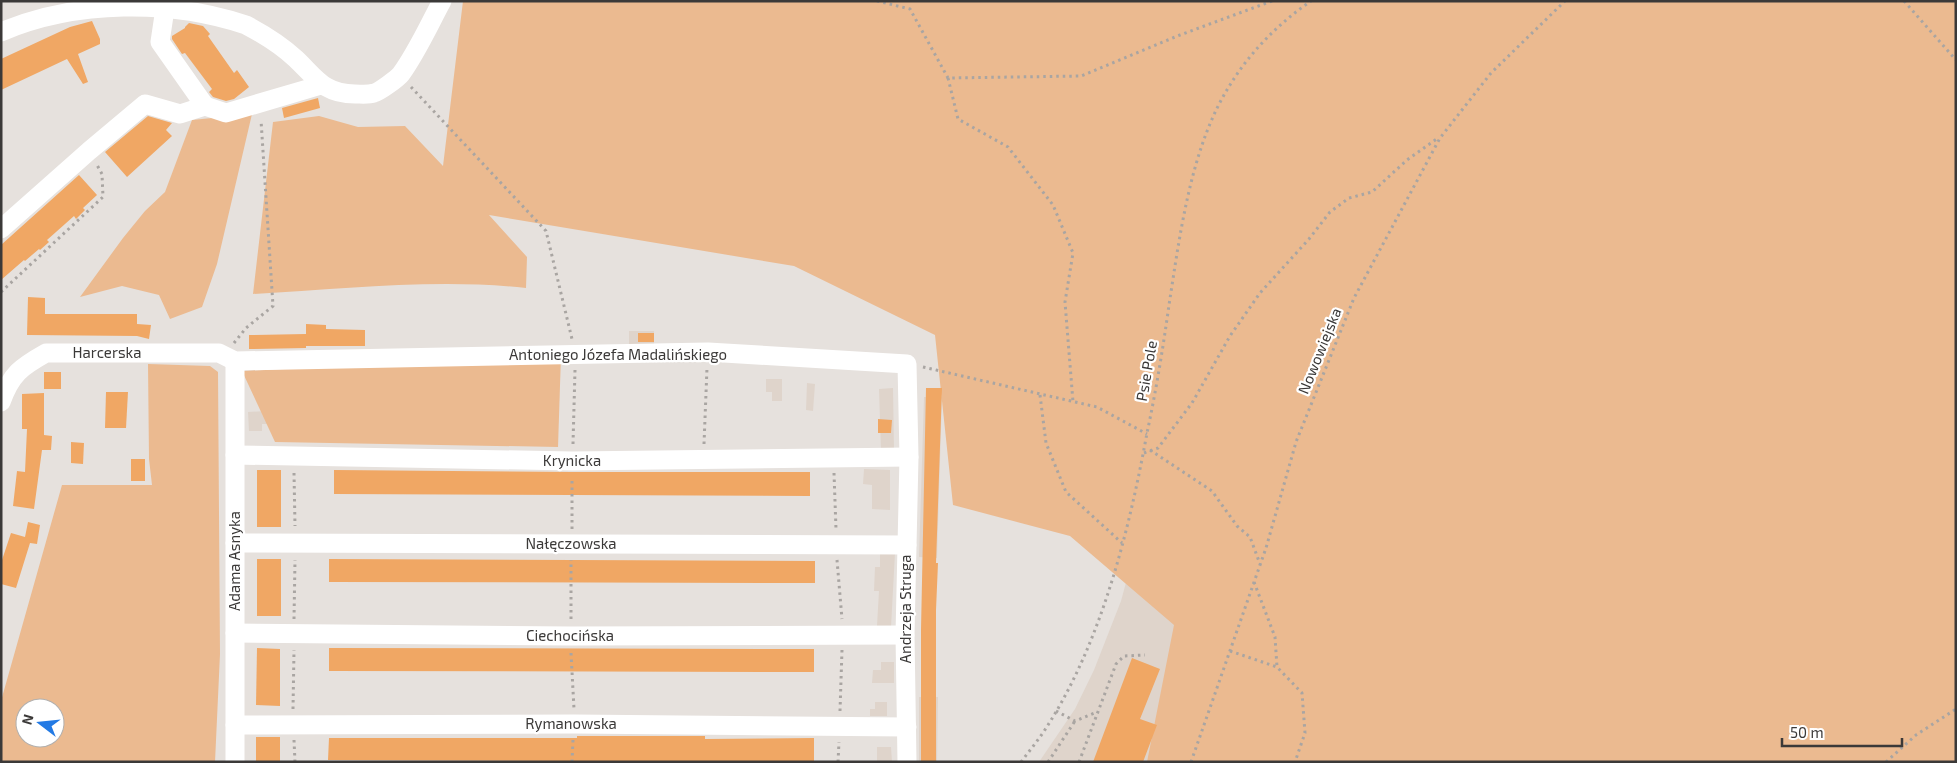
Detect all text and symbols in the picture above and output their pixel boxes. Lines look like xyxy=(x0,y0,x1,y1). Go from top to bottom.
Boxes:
street label: Nowowiejska xyxy=(1294,305,1345,397)
street label: Psie Pole xyxy=(1132,339,1160,403)
street label: Harcerska xyxy=(73,343,141,361)
street label: Antoniego Józefa Madalińskiego xyxy=(509,345,727,363)
street label: Krynicka xyxy=(543,451,601,469)
street label: Adama Asnyka xyxy=(225,511,243,611)
street label: Nałęczowska xyxy=(525,534,617,552)
street label: Andrzeja Struga xyxy=(896,555,915,663)
street label: Ciechocińska xyxy=(526,626,614,644)
north arrow xyxy=(15,698,65,748)
text: N xyxy=(17,712,37,726)
street label: Rymanowska xyxy=(525,714,617,732)
scale bar xyxy=(1782,716,1902,748)
text: 50 m xyxy=(1790,723,1824,741)

